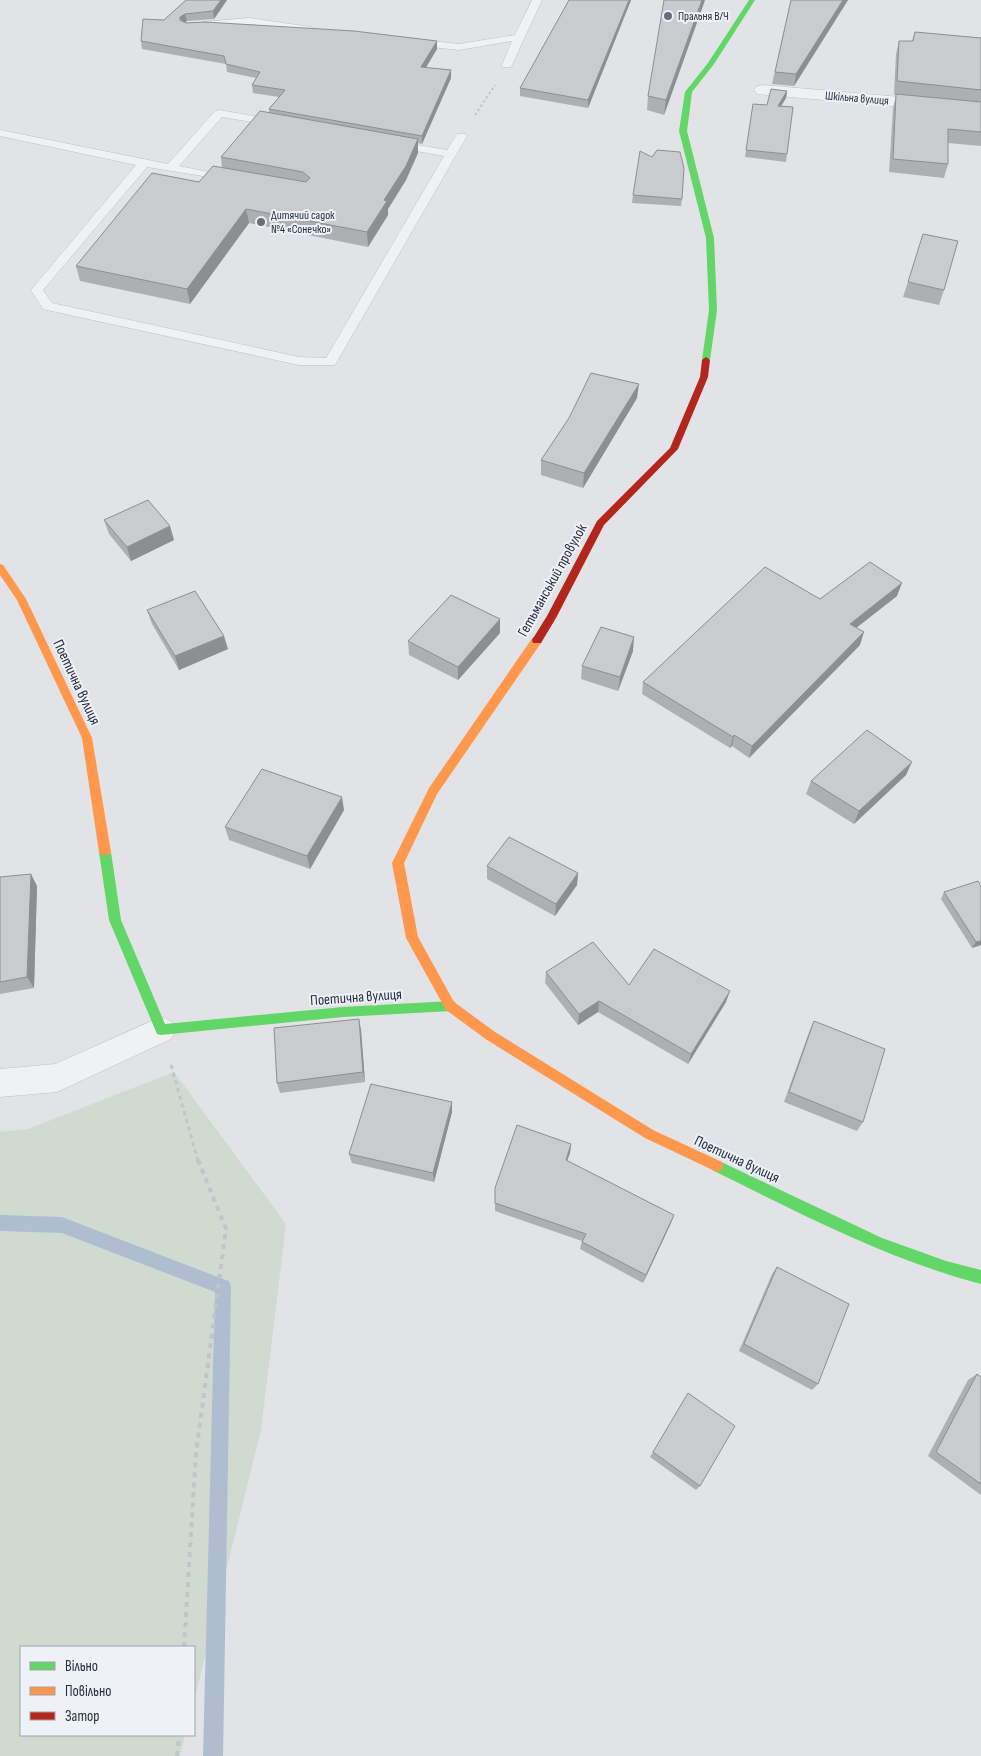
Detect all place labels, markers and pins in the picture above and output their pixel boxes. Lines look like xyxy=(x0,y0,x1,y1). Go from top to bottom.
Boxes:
place label: Пральня В/Ч xyxy=(678,9,729,24)
marker: Пральня В/Ч xyxy=(662,10,674,22)
place label: Дитячий садок №4 «Сонечко» xyxy=(271,208,335,237)
marker: Дитячий садок №4 «Сонечко» xyxy=(255,216,267,228)

